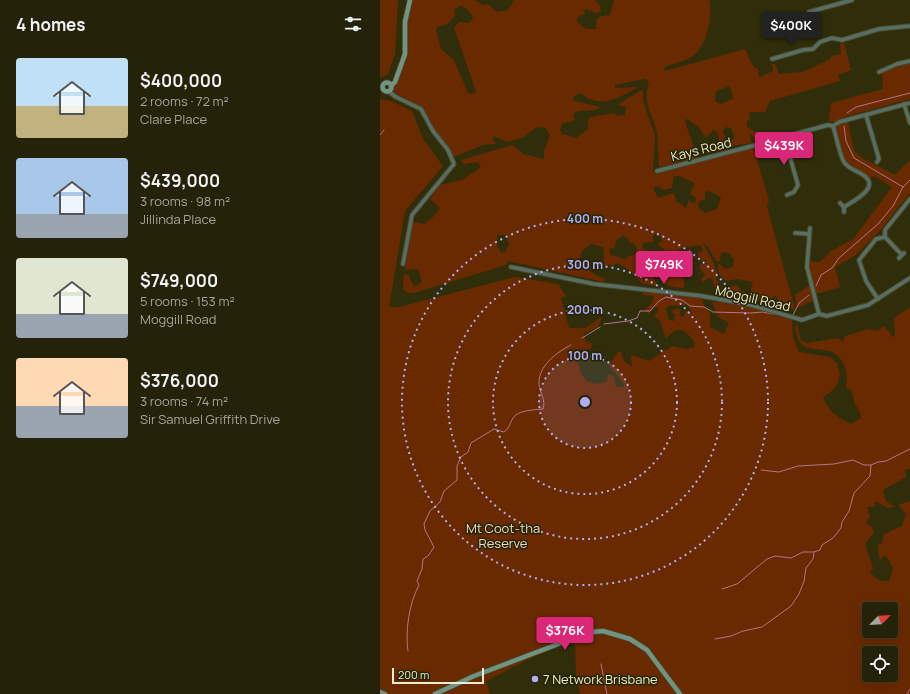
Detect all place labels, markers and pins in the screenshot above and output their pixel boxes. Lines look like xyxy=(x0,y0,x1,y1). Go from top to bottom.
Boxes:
pin: $400K xyxy=(763,12,819,46)
pin: $439K xyxy=(756,132,812,166)
pin: $749K xyxy=(636,251,692,285)
centre of rings xyxy=(578,395,592,409)
pin: $376K xyxy=(537,617,593,651)
place label: 7 Network Brisbane xyxy=(543,670,658,688)
marker: 7 Network Brisbane xyxy=(530,674,540,684)

